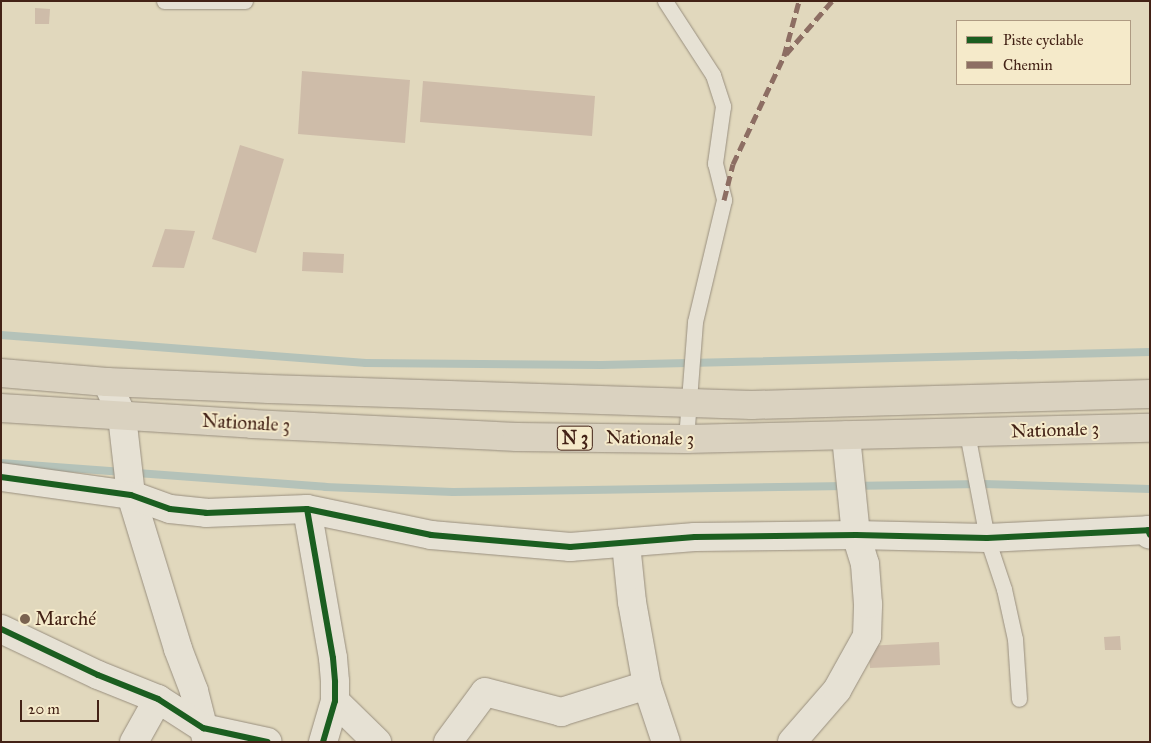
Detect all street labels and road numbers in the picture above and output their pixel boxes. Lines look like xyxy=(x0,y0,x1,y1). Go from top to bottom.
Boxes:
street label: Nationale 3 xyxy=(201,409,291,437)
street label: Nationale 3 xyxy=(1011,417,1099,443)
road number: N 3 xyxy=(556,422,594,453)
street label: Nationale 3 xyxy=(606,426,694,450)

